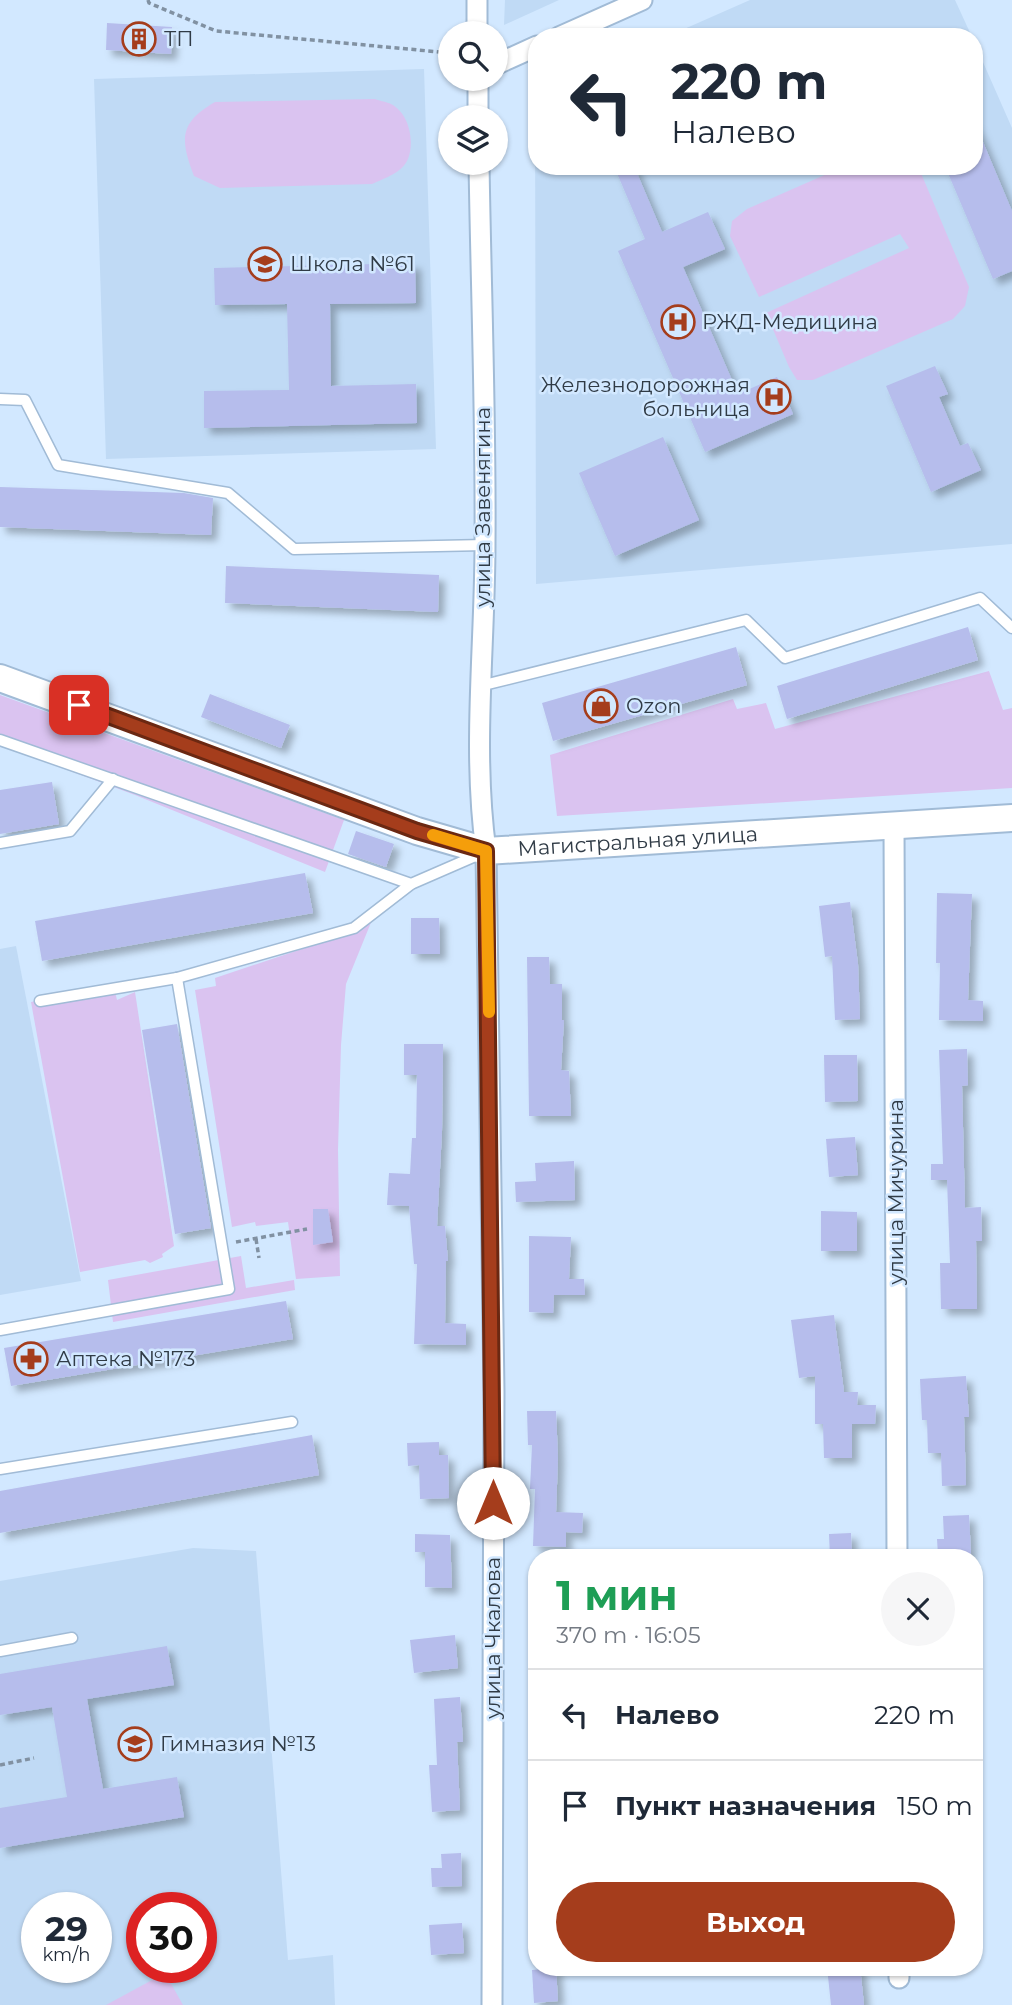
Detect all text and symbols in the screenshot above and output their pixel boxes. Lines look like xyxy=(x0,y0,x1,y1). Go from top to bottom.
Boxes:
building icon: ТП xyxy=(120,20,158,58)
map controls xyxy=(438,21,508,175)
button: search xyxy=(438,21,508,91)
place label: ТП xyxy=(164,26,194,51)
text: 220 m xyxy=(671,52,827,111)
icon: left xyxy=(556,56,647,147)
button: layers xyxy=(438,105,508,175)
text: Налево xyxy=(671,112,796,151)
school or university icon: Школа №61 xyxy=(246,245,284,283)
place label: Школа №61 xyxy=(290,251,415,276)
hospital icon: РЖД-Медицина xyxy=(659,303,697,341)
place label: РЖД-Медицина xyxy=(702,309,878,334)
place label: Железнодорожная больница xyxy=(541,372,750,421)
hospital icon: Железнодорожная больница xyxy=(755,378,793,416)
street label: улица Завенягина xyxy=(470,407,495,608)
pin xyxy=(49,675,109,735)
icon: arrive xyxy=(60,686,98,724)
shop icon: Ozon xyxy=(582,687,620,725)
place label: Ozon xyxy=(626,693,682,718)
street label: Магистральная улица xyxy=(517,821,758,861)
street label: улица Мичурина xyxy=(883,1099,908,1286)
pharmacy icon: Аптека №173 xyxy=(12,1340,50,1378)
place label: Аптека №173 xyxy=(56,1346,195,1371)
position arrow xyxy=(456,1466,530,1540)
street label: улица Чкалова xyxy=(480,1557,505,1720)
text: 1 мин xyxy=(556,1569,678,1621)
button: close xyxy=(881,1572,955,1646)
text: 370 m · 16:05 xyxy=(556,1621,701,1649)
icon: left xyxy=(556,1696,594,1734)
text: Налево xyxy=(615,1699,719,1731)
text: 220 m xyxy=(874,1699,955,1731)
school or university icon: Гимназия №13 xyxy=(116,1725,154,1763)
place label: Гимназия №13 xyxy=(160,1731,316,1756)
icon: arrive xyxy=(556,1787,594,1825)
text: Пункт назначения xyxy=(615,1790,876,1822)
text: 150 m xyxy=(897,1790,973,1822)
button: Выход xyxy=(556,1882,955,1962)
speed limit sign: 30 xyxy=(126,1892,217,1983)
text: 29 xyxy=(45,1907,88,1950)
text: km/h xyxy=(42,1944,91,1966)

